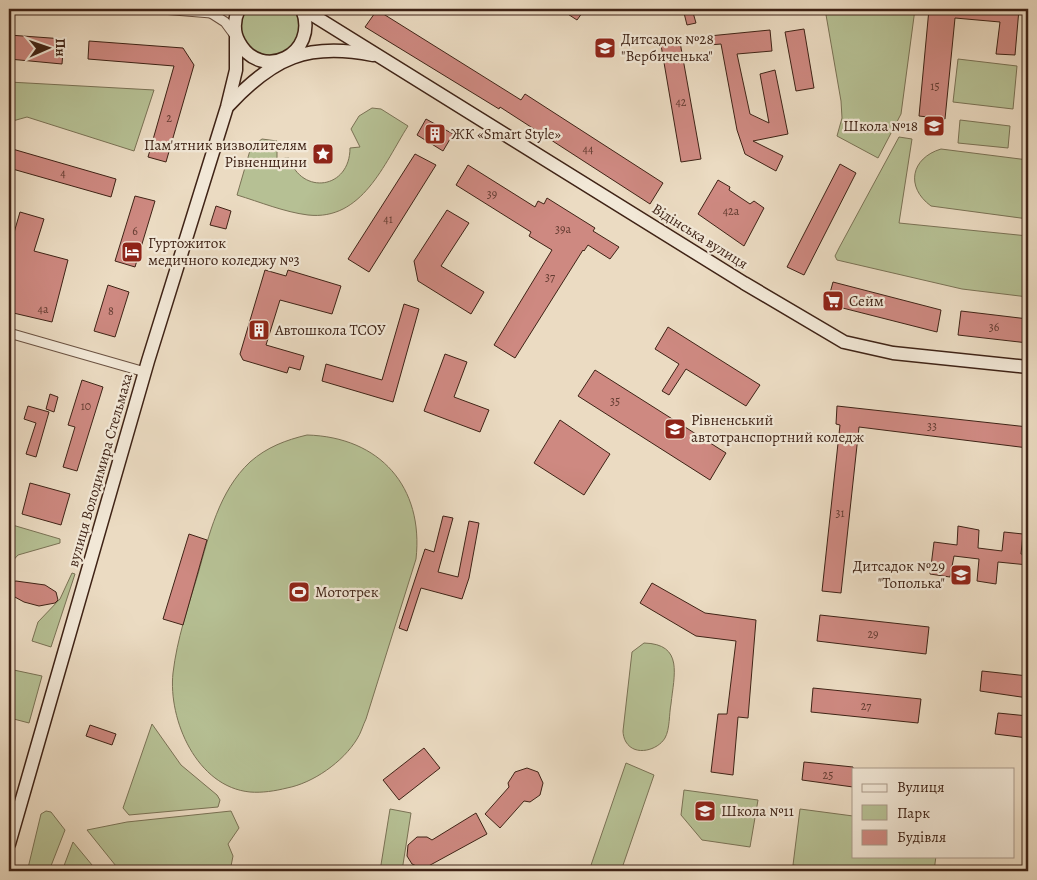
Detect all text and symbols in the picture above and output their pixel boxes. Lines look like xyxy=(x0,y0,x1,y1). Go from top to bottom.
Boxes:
north arrow xyxy=(22,22,72,72)
place label: Дитсадок №28 "Вербиченька" xyxy=(621,29,714,66)
school or university icon: Дитсадок №28 "Вербиченька" xyxy=(593,36,617,60)
text: Пн xyxy=(51,38,70,57)
house number: 15 xyxy=(930,78,940,94)
house number: 42 xyxy=(675,94,687,110)
house number: 2 xyxy=(166,110,172,126)
school or university icon: Школа №18 xyxy=(922,114,946,138)
place label: Школа №18 xyxy=(843,116,918,136)
building icon: ЖК «Smart Style» xyxy=(423,122,447,146)
place label: ЖК «Smart Style» xyxy=(451,124,562,144)
place label: Пам'ятник визволителям Рівненщини xyxy=(144,135,307,172)
house number: 44 xyxy=(583,141,594,157)
place icon: Пам'ятник визволителям Рівненщини xyxy=(311,142,335,166)
house number: 4 xyxy=(60,165,66,181)
house number: 39 xyxy=(487,186,497,202)
street label: Відінська вулиця xyxy=(648,198,752,274)
house number: 42а xyxy=(723,203,740,219)
house number: 41 xyxy=(383,211,393,227)
house number: 39а xyxy=(555,221,571,237)
house number: 6 xyxy=(132,223,138,239)
place label: Гуртожиток медичного коледжу №3 xyxy=(148,233,300,270)
hotel icon: Гуртожиток медичного коледжу №3 xyxy=(120,240,144,264)
house number: 37 xyxy=(545,269,556,285)
supermarket icon: Сейм xyxy=(821,289,845,313)
place label: Сейм xyxy=(849,291,884,311)
house number: 4а xyxy=(38,301,49,317)
house number: 8 xyxy=(108,303,114,319)
building icon: Автошкола ТСОУ xyxy=(247,318,271,342)
house number: 36 xyxy=(989,319,1000,335)
place label: Автошкола ТСОУ xyxy=(274,320,386,340)
street label: вулиця Володимира Стельмаха xyxy=(63,371,137,569)
house number: 35 xyxy=(610,393,620,409)
house number: 10 xyxy=(81,398,91,414)
place label: Рівненський автотранспортний коледж xyxy=(691,410,864,447)
school or university icon: Рівненський автотранспортний коледж xyxy=(663,417,687,441)
house number: 33 xyxy=(927,418,937,434)
house number: 31 xyxy=(835,505,845,521)
place label: Дитсадок №29 "Тополька" xyxy=(853,556,945,593)
school or university icon: Дитсадок №29 "Тополька" xyxy=(949,563,973,587)
sports icon: Мототрек xyxy=(287,580,311,604)
place label: Мототрек xyxy=(315,582,379,602)
house number: 29 xyxy=(867,626,879,642)
house number: 27 xyxy=(861,698,872,714)
house number: 25 xyxy=(823,767,833,783)
legend xyxy=(852,768,1014,858)
text: Вулиця xyxy=(897,777,944,797)
school or university icon: Школа №11 xyxy=(693,799,717,823)
place label: Школа №11 xyxy=(721,801,794,821)
text: Парк xyxy=(897,803,930,823)
text: Будівля xyxy=(897,827,946,847)

